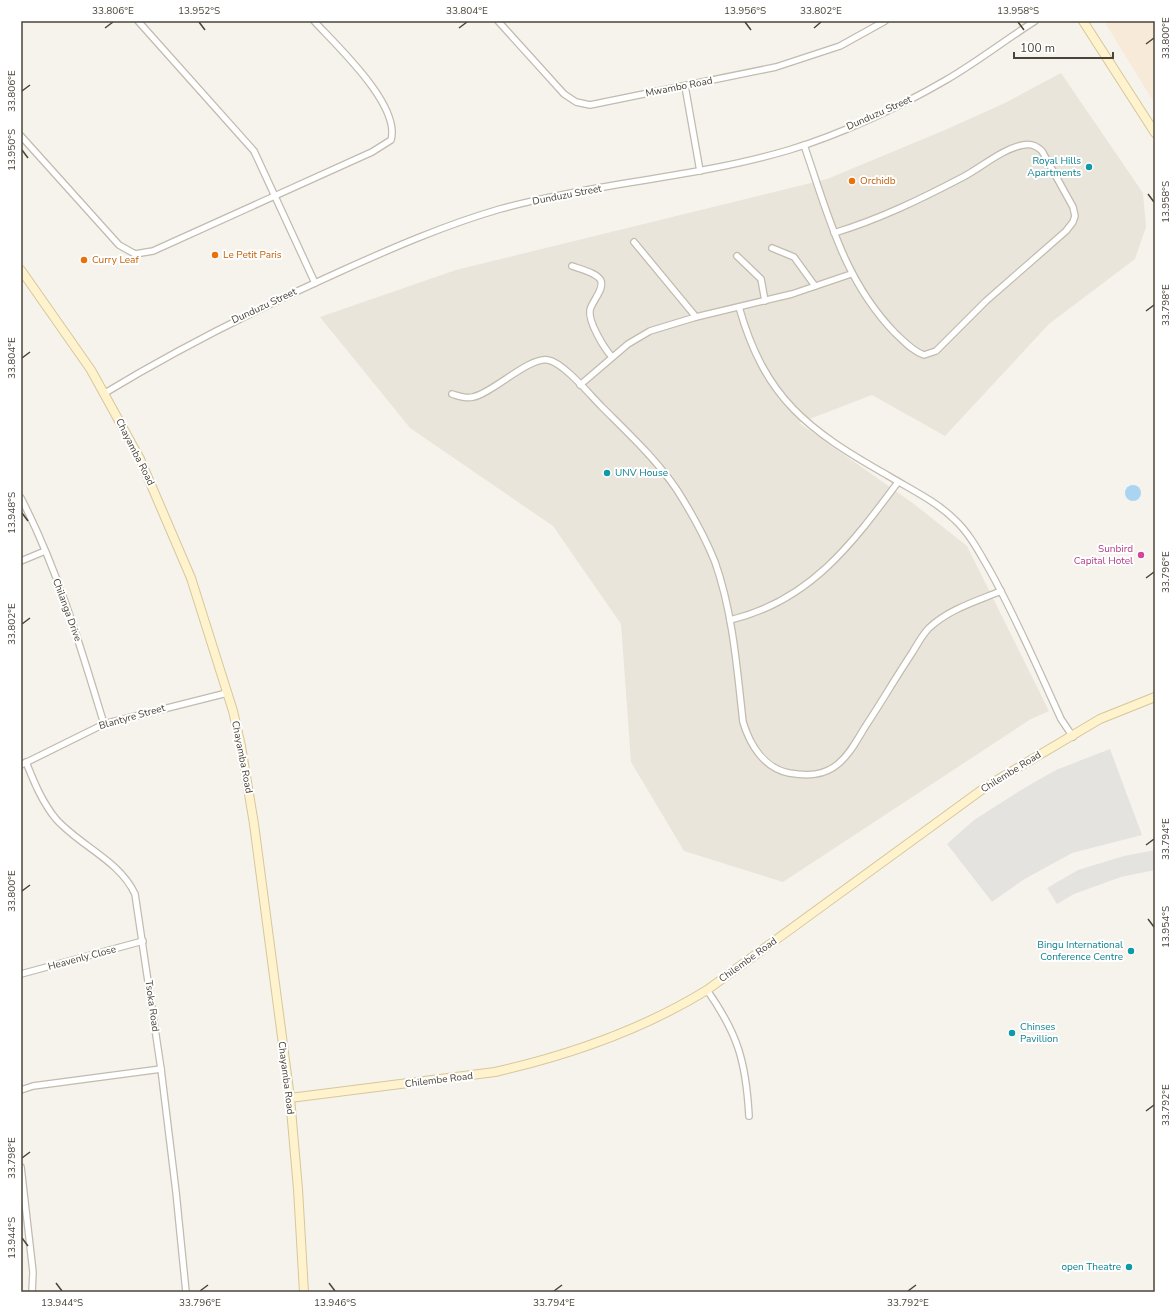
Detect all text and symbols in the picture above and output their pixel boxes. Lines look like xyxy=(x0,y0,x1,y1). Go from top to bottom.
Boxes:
text: 33.806°E xyxy=(92,4,134,18)
text: 13.952°S xyxy=(178,4,220,18)
text: 33.804°E xyxy=(446,4,488,18)
text: 13.956°S xyxy=(724,4,766,18)
text: 33.802°E xyxy=(800,4,842,18)
text: 13.958°S xyxy=(997,4,1039,18)
text: 33.800°E xyxy=(1159,17,1173,59)
scale bar xyxy=(1014,34,1113,60)
text: 100 m xyxy=(1020,40,1055,56)
text: 33.806°E xyxy=(5,70,19,112)
street label: Mwambo Road xyxy=(644,74,714,100)
street label: Dunduzu Street xyxy=(844,92,914,134)
text: 13.950°S xyxy=(5,129,19,171)
place label: Royal Hills Apartments xyxy=(1027,154,1081,180)
marker: Royal Hills Apartments xyxy=(1084,162,1094,172)
place label: Orchidb xyxy=(860,174,896,188)
marker: Orchidb xyxy=(847,176,857,186)
street label: Dunduzu Street xyxy=(531,181,603,209)
text: 13.958°S xyxy=(1159,181,1173,223)
place label: Le Petit Paris xyxy=(223,248,282,262)
marker: Le Petit Paris xyxy=(210,250,220,260)
place label: Curry Leaf xyxy=(92,253,139,267)
marker: Curry Leaf xyxy=(79,255,89,265)
text: 33.798°E xyxy=(1159,284,1173,326)
street label: Dunduzu Street xyxy=(229,285,299,327)
text: 33.804°E xyxy=(5,337,19,379)
street label: Chayamba Road xyxy=(112,416,158,488)
place label: UNV House xyxy=(615,466,668,480)
marker: UNV House xyxy=(602,468,612,478)
text: 13.948°S xyxy=(5,492,19,534)
place label: Sunbird Capital Hotel xyxy=(1074,542,1133,568)
marker: Sunbird Capital Hotel xyxy=(1136,550,1146,560)
text: 33.796°E xyxy=(1159,551,1173,593)
street label: Chilanga Drive xyxy=(49,577,85,643)
text: 33.802°E xyxy=(5,603,19,645)
street label: Blantyre Street xyxy=(97,701,167,733)
street label: Chayamba Road xyxy=(228,720,256,795)
street label: Chilembe Road xyxy=(978,748,1044,796)
text: 33.794°E xyxy=(1159,818,1173,860)
text: 33.800°E xyxy=(5,870,19,912)
text: 13.954°S xyxy=(1159,906,1173,948)
street label: Chilembe Road xyxy=(716,934,780,986)
place label: Bingu International Conference Centre xyxy=(1037,938,1123,964)
street label: Heavenly Close xyxy=(46,942,118,974)
marker: Bingu International Conference Centre xyxy=(1126,946,1136,956)
street label: Tsoka Road xyxy=(141,979,163,1033)
place label: Chinses Pavillion xyxy=(1020,1020,1058,1046)
marker: Chinses Pavillion xyxy=(1007,1028,1017,1038)
street label: Chayamba Road xyxy=(275,1041,297,1116)
street label: Chilembe Road xyxy=(404,1069,474,1091)
text: 33.792°E xyxy=(1159,1084,1173,1126)
text: 33.798°E xyxy=(5,1137,19,1179)
text: 13.944°S xyxy=(5,1217,19,1259)
place label: open Theatre xyxy=(1061,1260,1121,1274)
marker: open Theatre xyxy=(1124,1262,1134,1272)
text: 13.944°S xyxy=(41,1296,83,1310)
text: 33.796°E xyxy=(179,1296,221,1310)
text: 13.946°S xyxy=(314,1296,356,1310)
text: 33.794°E xyxy=(533,1296,575,1310)
text: 33.792°E xyxy=(887,1296,929,1310)

